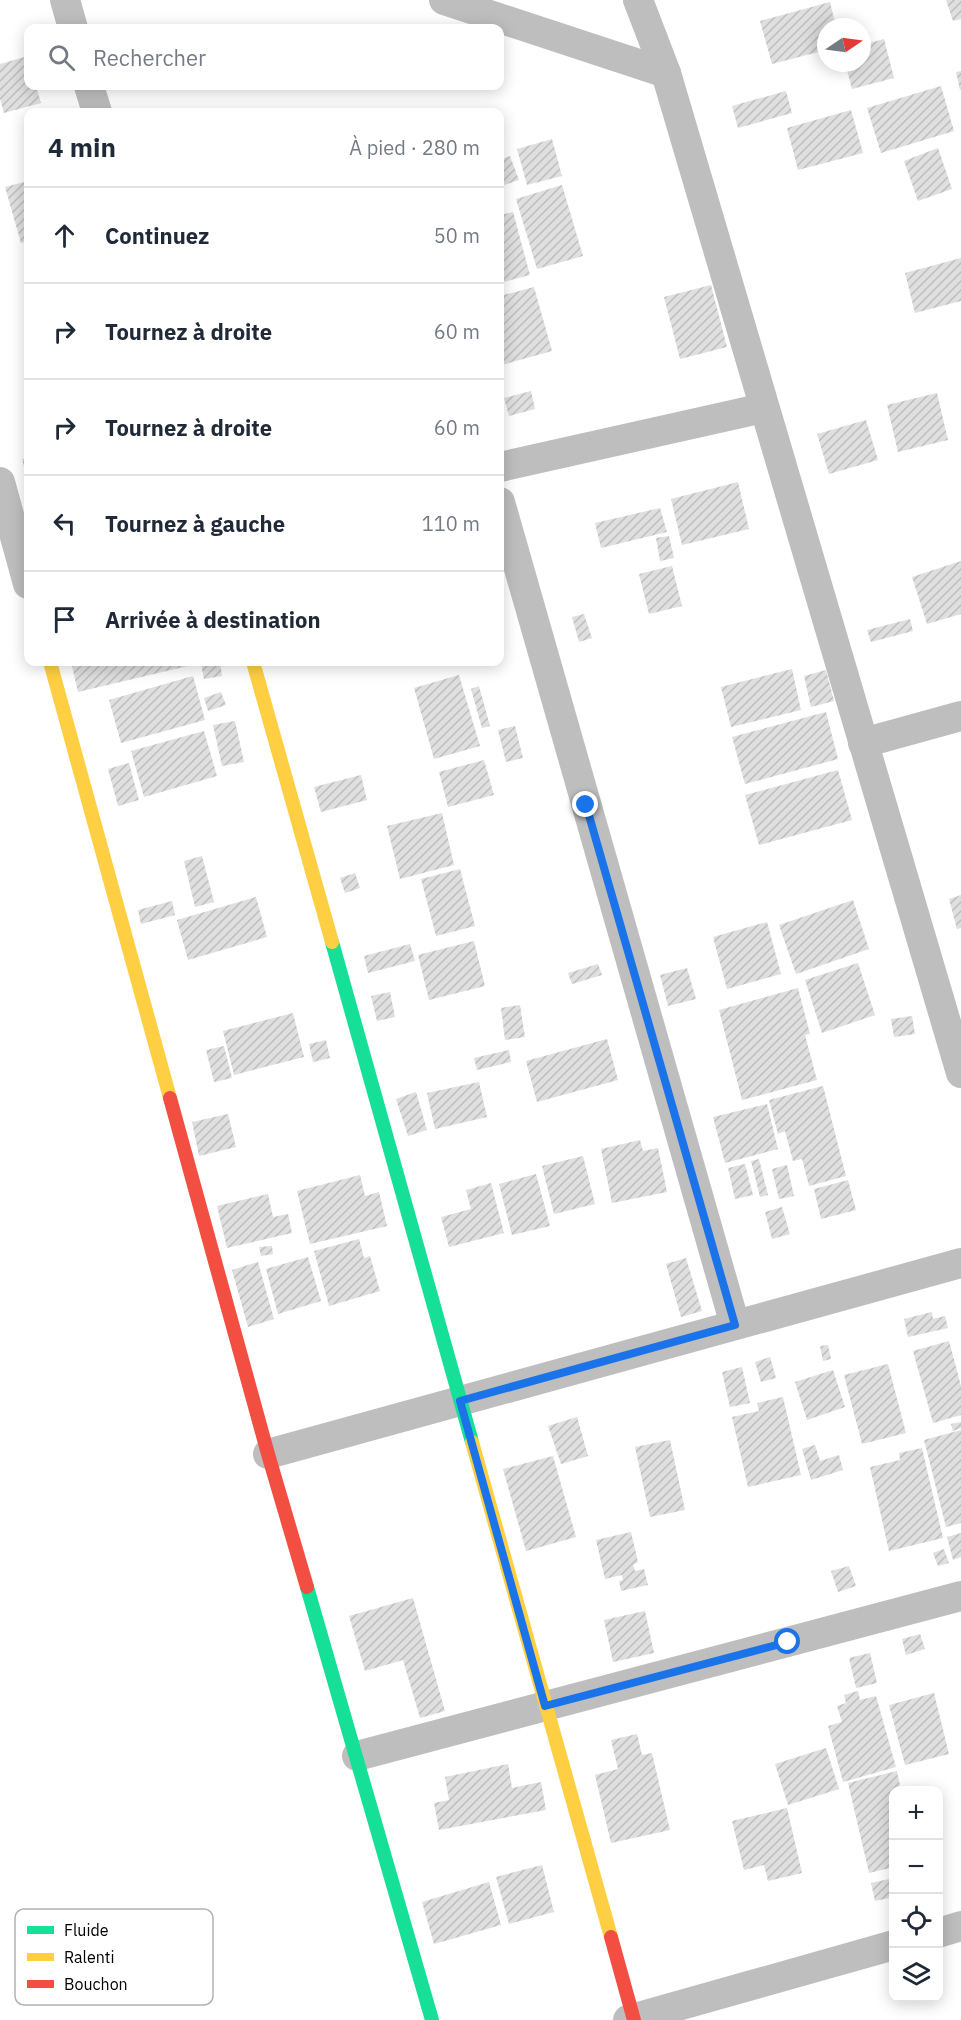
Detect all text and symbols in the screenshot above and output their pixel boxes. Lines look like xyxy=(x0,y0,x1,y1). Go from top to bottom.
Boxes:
north arrow xyxy=(817,18,871,72)
search box xyxy=(24,24,504,90)
icon: search xyxy=(45,41,78,74)
text: Rechercher xyxy=(93,43,206,72)
text: 4 min xyxy=(48,130,116,164)
text: À pied · 280 m xyxy=(349,134,480,161)
icon: ahead xyxy=(48,219,81,252)
text: Continuez xyxy=(105,221,209,250)
text: 50 m xyxy=(434,222,480,249)
icon: right xyxy=(48,315,81,348)
text: Tournez à droite xyxy=(105,317,272,346)
text: 60 m xyxy=(434,318,480,345)
icon: right xyxy=(48,411,81,444)
text: Tournez à droite xyxy=(105,413,272,442)
text: 60 m xyxy=(434,414,480,441)
icon: left xyxy=(48,507,81,540)
text: Tournez à gauche xyxy=(105,509,285,538)
text: 110 m xyxy=(422,510,480,537)
icon: arrive xyxy=(48,603,81,636)
text: Arrivée à destination xyxy=(105,605,321,634)
route end xyxy=(572,791,598,817)
route start xyxy=(774,1628,800,1654)
map controls xyxy=(889,1786,943,2002)
button: + xyxy=(889,1786,943,1840)
button: − xyxy=(889,1840,943,1894)
button: locate xyxy=(889,1894,943,1948)
legend xyxy=(15,1909,213,2005)
text: Fluide xyxy=(64,1920,109,1940)
text: Ralenti xyxy=(64,1947,114,1967)
button: layers xyxy=(889,1948,943,2002)
text: Bouchon xyxy=(64,1974,128,1994)

